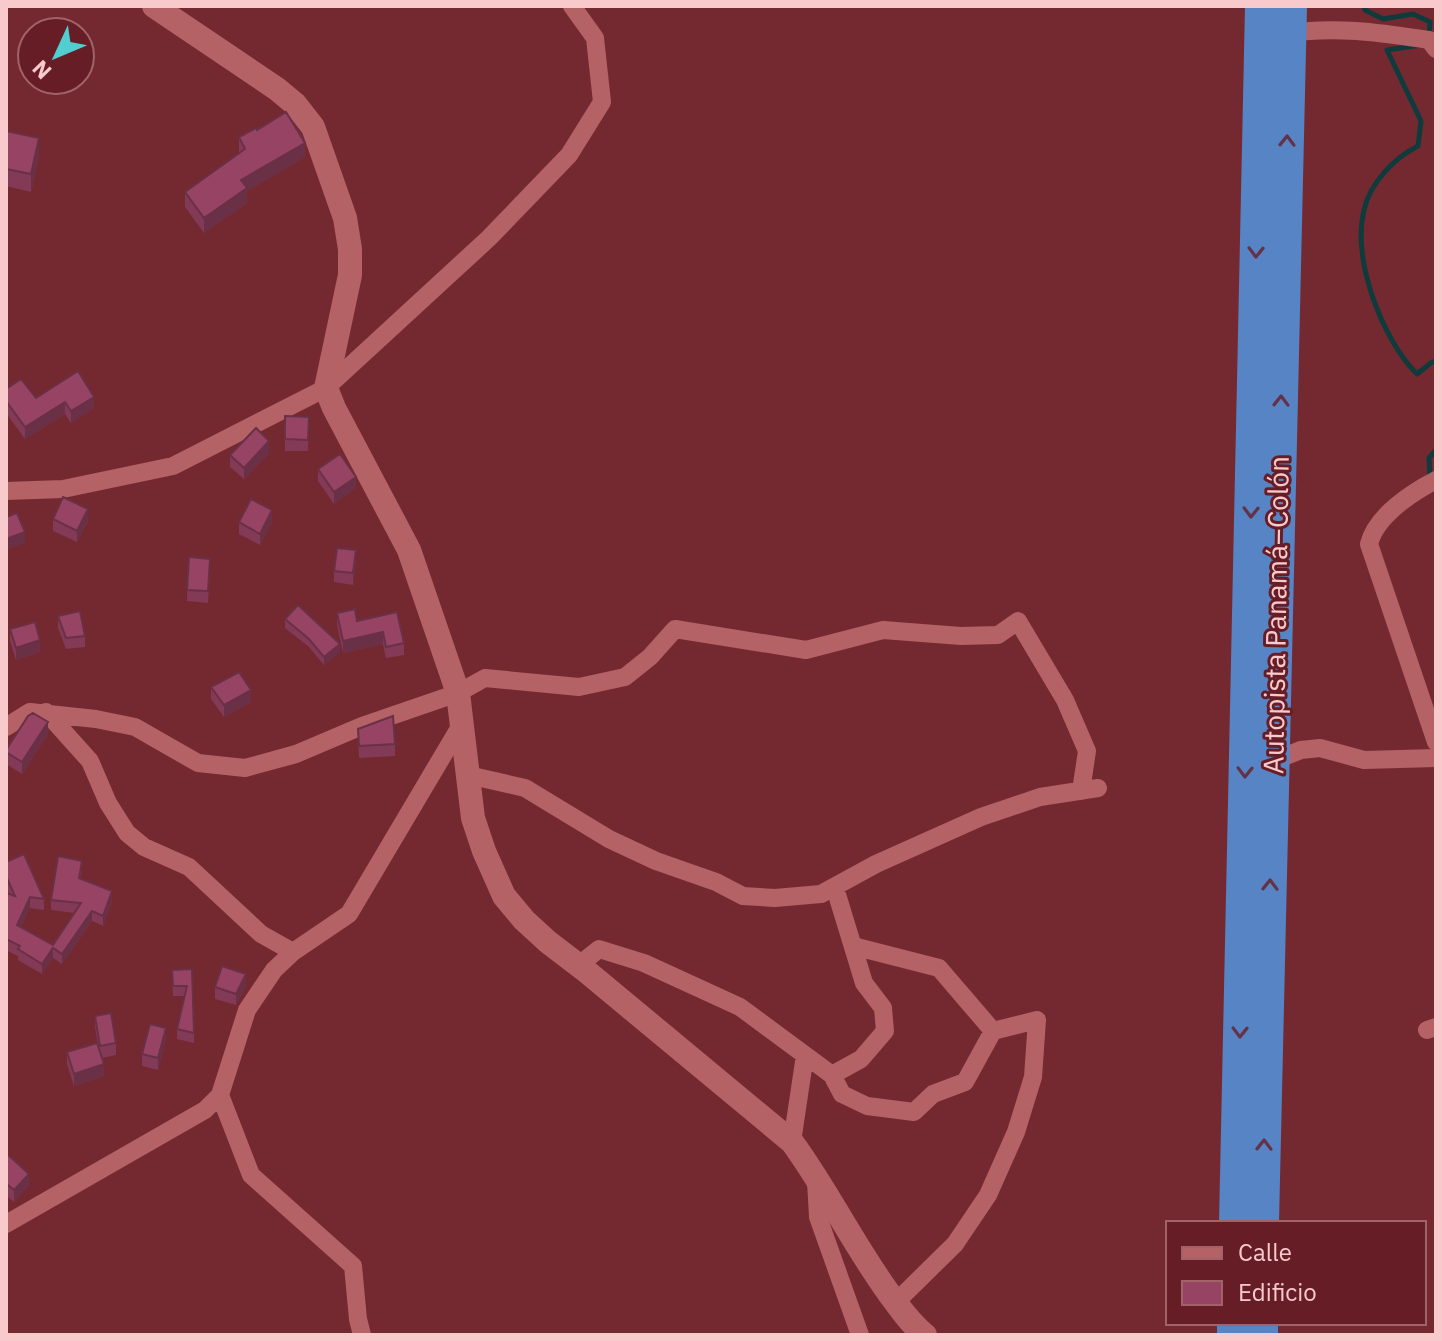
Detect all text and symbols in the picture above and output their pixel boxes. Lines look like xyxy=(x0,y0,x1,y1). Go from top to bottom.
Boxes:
north arrow xyxy=(16,16,96,96)
text: N xyxy=(25,54,57,86)
one-way arrow xyxy=(1278,134,1295,147)
one-way arrow xyxy=(1248,246,1265,259)
one-way arrow xyxy=(1272,394,1290,407)
street label: Autopista Panamá–Colón xyxy=(1254,456,1297,774)
one-way arrow xyxy=(1242,506,1260,519)
one-way arrow xyxy=(1237,766,1254,779)
one-way arrow xyxy=(1261,878,1279,891)
one-way arrow xyxy=(1231,1026,1249,1039)
one-way arrow xyxy=(1256,1138,1273,1151)
legend xyxy=(1166,1221,1426,1325)
text: Calle xyxy=(1238,1236,1292,1268)
text: Edificio xyxy=(1238,1276,1317,1308)

